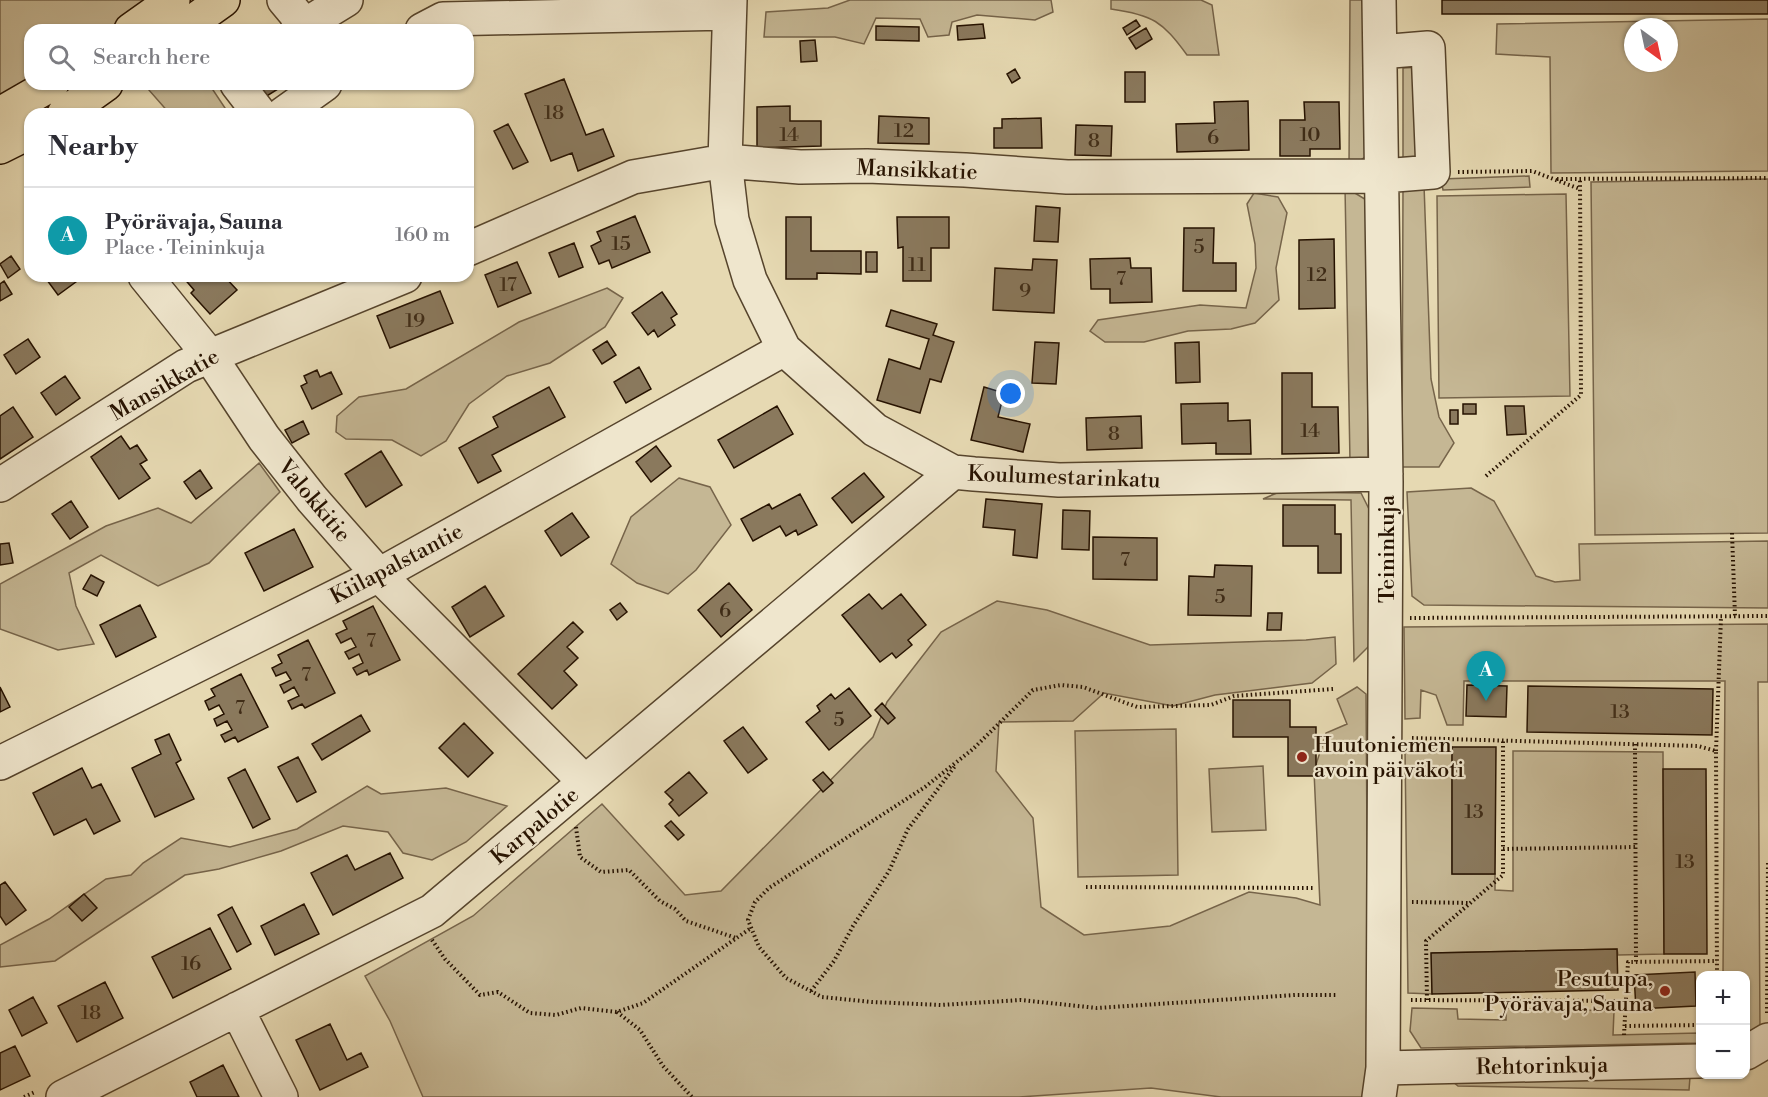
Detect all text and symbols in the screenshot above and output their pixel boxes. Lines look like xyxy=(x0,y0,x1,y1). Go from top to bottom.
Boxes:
north arrow xyxy=(1624,18,1678,72)
search box xyxy=(24,24,474,90)
icon: search xyxy=(45,41,78,74)
text: Search here xyxy=(93,44,210,71)
house number: 18 xyxy=(544,101,564,126)
house number: 12 xyxy=(894,119,914,144)
house number: 14 xyxy=(779,123,799,148)
house number: 10 xyxy=(1299,123,1321,148)
house number: 6 xyxy=(1207,126,1219,151)
house number: 8 xyxy=(1088,129,1100,154)
text: Nearby xyxy=(48,131,138,163)
street label: Mansikkatie xyxy=(856,155,978,186)
text: Pyörävaja, Sauna xyxy=(105,209,283,236)
text: A xyxy=(60,223,75,248)
text: 160 m xyxy=(395,223,450,248)
house number: 15 xyxy=(611,232,631,257)
house number: 5 xyxy=(1193,235,1205,260)
text: Place · Teininkuja xyxy=(105,236,265,261)
house number: 11 xyxy=(908,253,926,278)
house number: 12 xyxy=(1307,263,1327,288)
house number: 7 xyxy=(1116,267,1126,292)
house number: 17 xyxy=(499,273,517,298)
house number: 9 xyxy=(1019,279,1031,304)
house number: 19 xyxy=(405,309,425,334)
street label: Mansikkatie xyxy=(105,343,224,427)
your location xyxy=(996,379,1025,408)
house number: 14 xyxy=(1300,419,1320,444)
house number: 8 xyxy=(1108,422,1120,447)
street label: Valokkitie xyxy=(271,453,356,548)
street label: Koulumestarinkatu xyxy=(967,461,1161,494)
street label: Teininkuja xyxy=(1374,494,1401,603)
street label: Kiilapalstantie xyxy=(326,518,468,611)
house number: 7 xyxy=(1120,548,1130,573)
house number: 5 xyxy=(1214,585,1226,610)
house number: 6 xyxy=(719,599,731,624)
house number: 7 xyxy=(366,629,376,654)
pin: A xyxy=(1466,652,1506,701)
house number: 7 xyxy=(301,663,311,688)
house number: 7 xyxy=(235,696,245,721)
house number: 13 xyxy=(1610,700,1630,725)
house number: 5 xyxy=(833,708,845,733)
place label: Huutoniemen avoin päiväkoti xyxy=(1314,732,1464,784)
marker: Huutoniemen avoin päiväkoti xyxy=(1295,750,1309,764)
street label: Karpalotie xyxy=(485,781,585,871)
house number: 13 xyxy=(1464,800,1484,825)
house number: 13 xyxy=(1675,850,1695,875)
house number: 16 xyxy=(181,952,201,977)
place label: Pesutupa, Pyörävaja, Sauna xyxy=(1484,966,1654,1018)
map controls xyxy=(1696,971,1750,1079)
button: + xyxy=(1696,971,1750,1025)
marker: Pesutupa, Pyörävaja, Sauna xyxy=(1658,984,1672,998)
house number: 18 xyxy=(81,1001,101,1026)
button: − xyxy=(1696,1025,1750,1079)
street label: Rehtorinkuja xyxy=(1476,1052,1609,1081)

